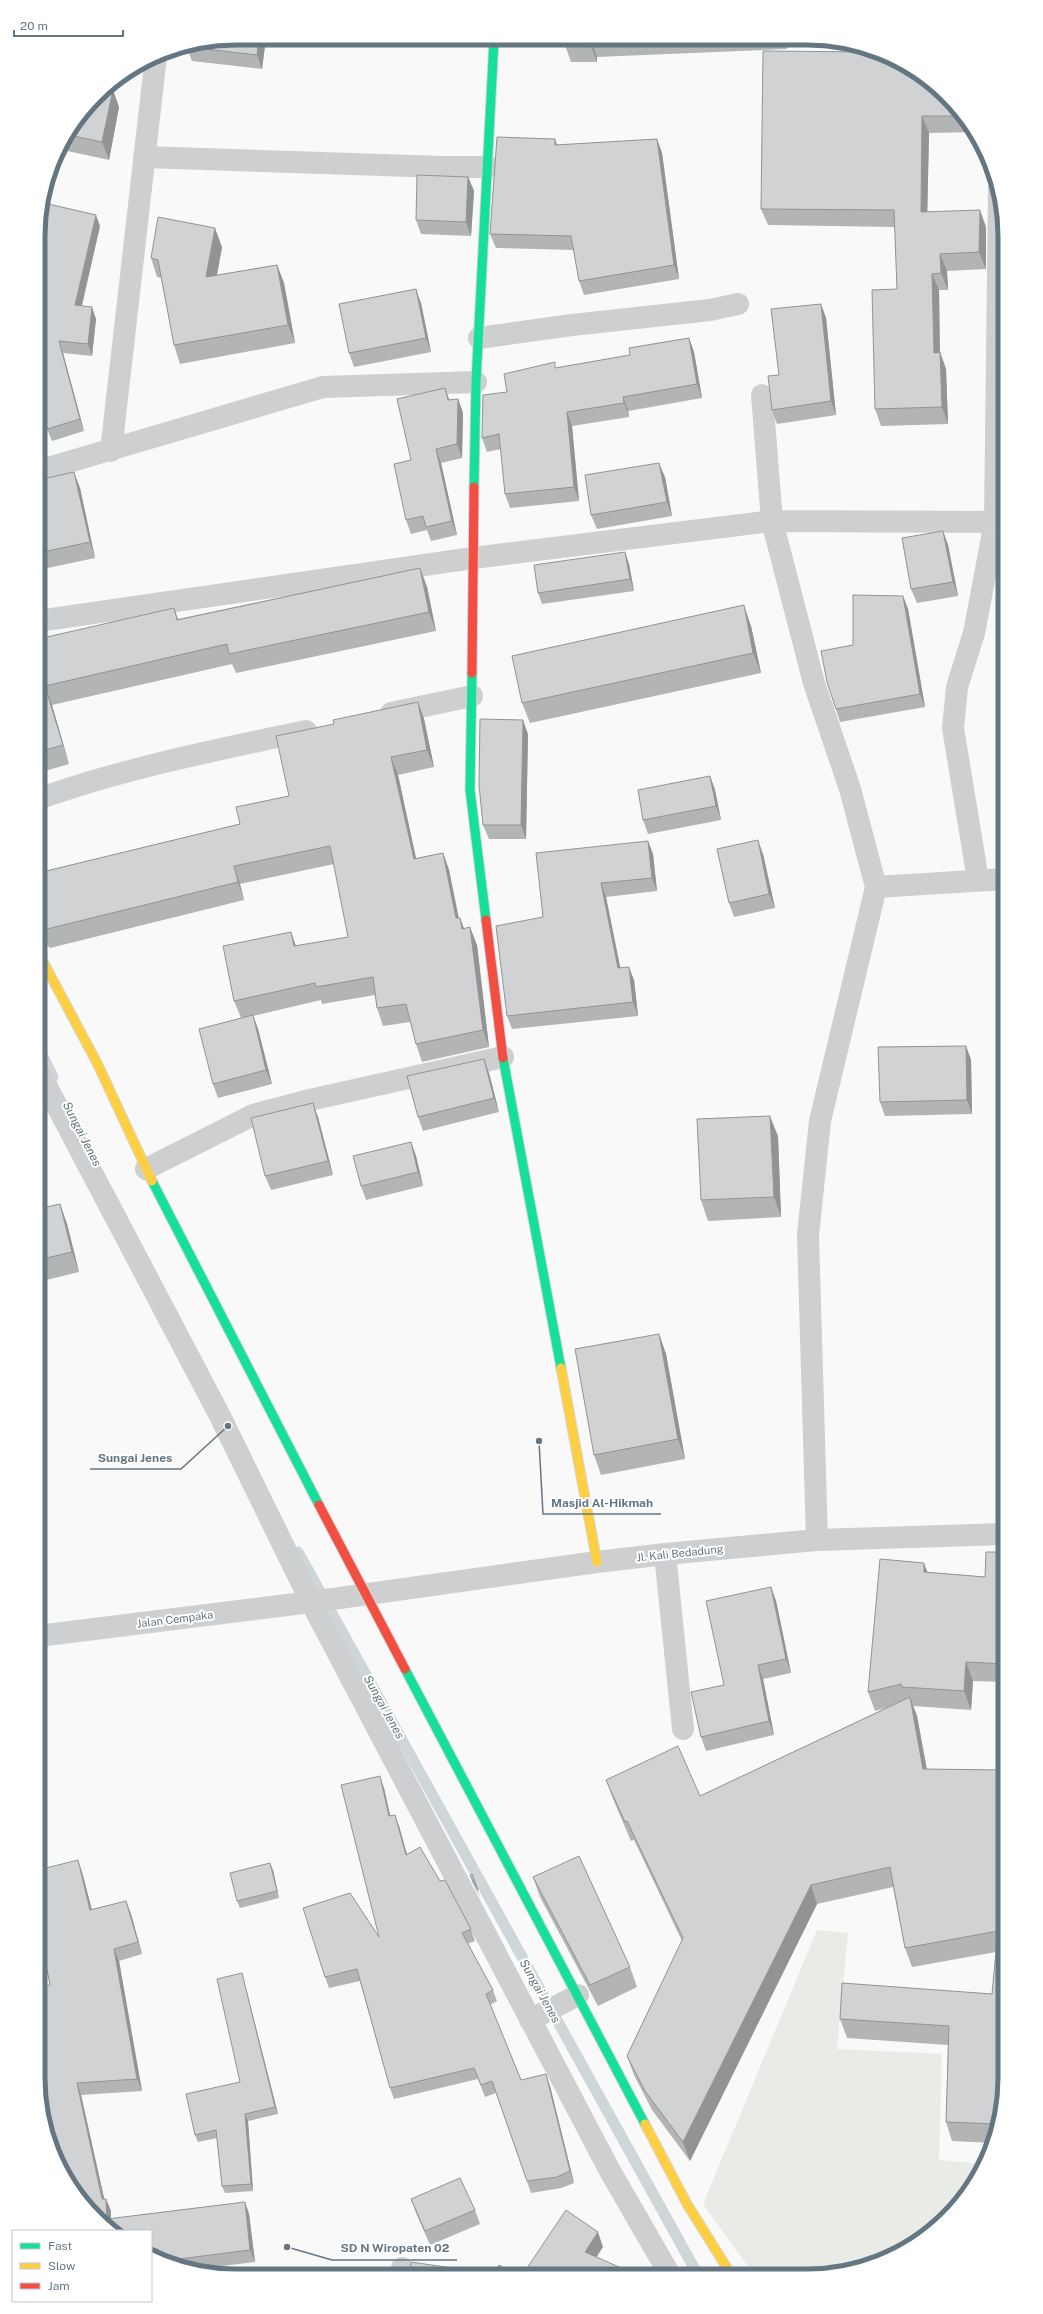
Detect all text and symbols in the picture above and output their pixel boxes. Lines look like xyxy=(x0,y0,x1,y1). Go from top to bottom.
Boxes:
scale bar xyxy=(14,12,123,38)
text: 20 m xyxy=(20,19,48,33)
water label: Sungai Jenes xyxy=(60,1099,104,1169)
callout: Sungai Jenes xyxy=(90,1445,181,1469)
text: Sungai Jenes xyxy=(98,1451,172,1465)
callout: Masjid Al-Hikmah xyxy=(543,1490,661,1514)
text: Masjid Al-Hikmah xyxy=(551,1496,653,1510)
street label: Jl. Kali Bedadung xyxy=(636,1542,724,1564)
street label: Jalan Cempaka xyxy=(136,1608,214,1630)
water label: Sungai Jenes xyxy=(361,1673,407,1741)
water label: Sungai Jenes xyxy=(517,1957,563,2025)
legend xyxy=(12,2230,152,2302)
callout: SD N Wiropaten 02 xyxy=(332,2236,457,2260)
text: Fast xyxy=(48,2239,73,2253)
text: SD N Wiropaten 02 xyxy=(341,2241,450,2255)
text: Slow xyxy=(48,2259,76,2273)
text: Jam xyxy=(48,2279,70,2293)

